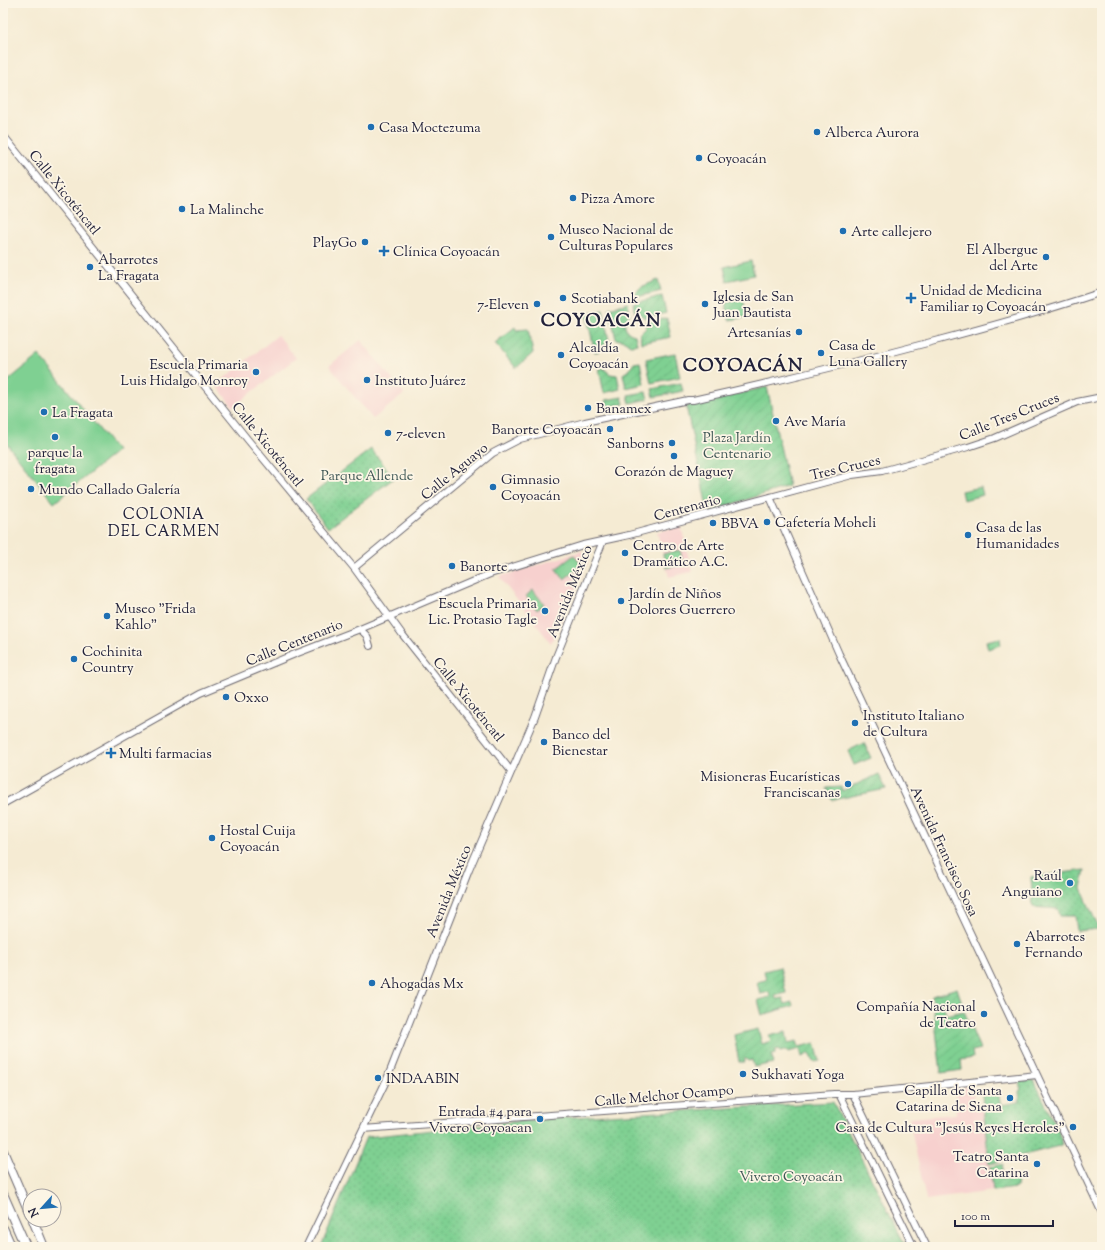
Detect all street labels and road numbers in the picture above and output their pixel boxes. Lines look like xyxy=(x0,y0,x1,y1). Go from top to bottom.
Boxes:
street label: Calle Xicoténcatl xyxy=(23,147,104,240)
street label: Calle Tres Cruces xyxy=(957,389,1063,447)
street label: Calle Xicoténcatl xyxy=(226,399,307,492)
street label: Calle Aguayo xyxy=(417,439,493,506)
street label: Tres Cruces xyxy=(808,451,883,487)
street label: Centenario xyxy=(652,490,723,527)
street label: Avenida México xyxy=(543,542,599,641)
street label: Calle Centenario xyxy=(243,615,347,672)
street label: Calle Xicoténcatl xyxy=(427,654,508,747)
street label: Avenida Francisco Sosa xyxy=(904,783,982,921)
street label: Avenida México xyxy=(422,842,478,941)
street label: Calle Melchor Ocampo xyxy=(594,1081,735,1113)

